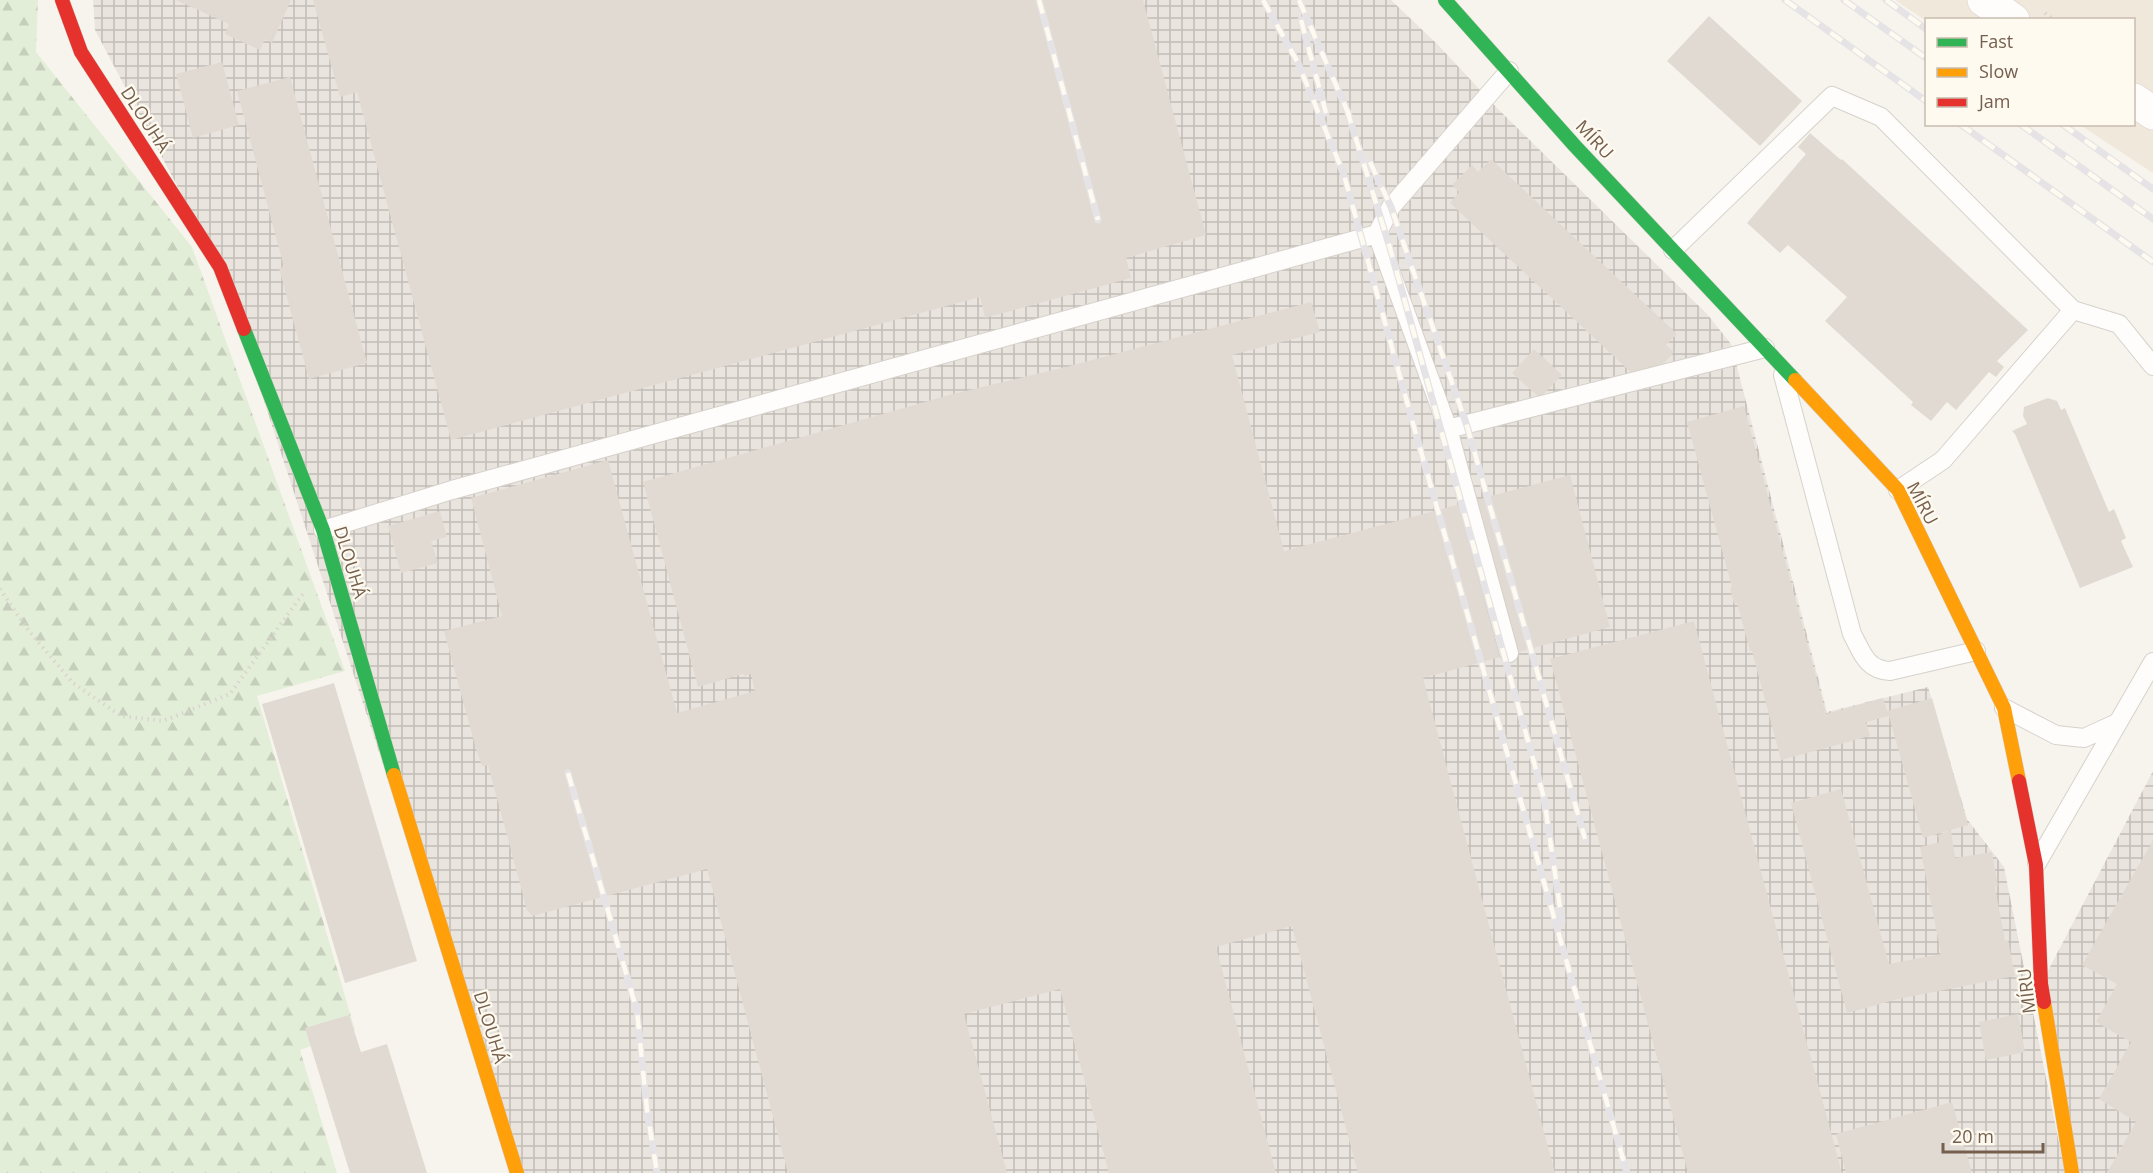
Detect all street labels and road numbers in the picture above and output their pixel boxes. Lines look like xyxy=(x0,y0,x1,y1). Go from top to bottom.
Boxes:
street label: DLOUHÁ xyxy=(116,81,177,157)
street label: MÍRU xyxy=(1571,114,1619,164)
street label: MÍRU xyxy=(1902,477,1944,529)
street label: DLOUHÁ xyxy=(329,523,374,602)
street label: MÍRU xyxy=(2011,967,2041,1015)
street label: DLOUHÁ xyxy=(469,988,514,1067)

